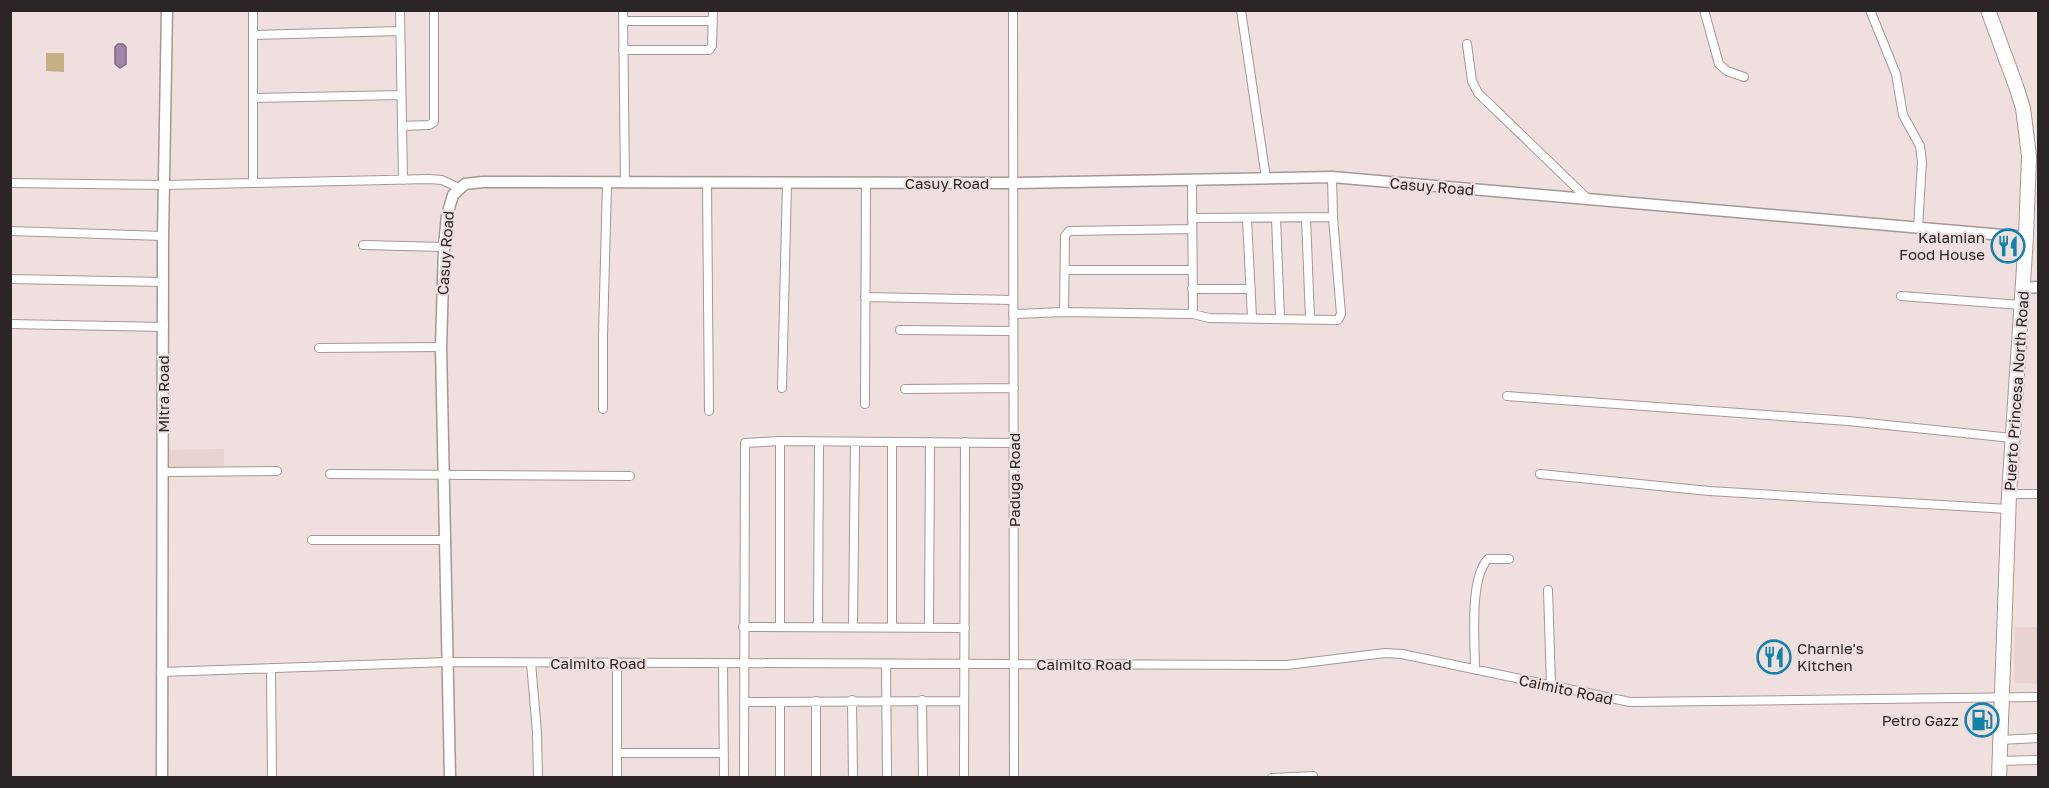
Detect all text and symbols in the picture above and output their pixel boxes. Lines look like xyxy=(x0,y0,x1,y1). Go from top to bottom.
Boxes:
street label: Casuy Road xyxy=(1389,173,1475,199)
street label: Casuy Road xyxy=(905,174,989,192)
street label: Casuy Road xyxy=(433,210,457,296)
place label: Kalamian Food House xyxy=(1899,228,1985,263)
restaurant icon: Kalamian Food House xyxy=(1990,228,2026,264)
street label: Puerto Princesa North Road xyxy=(2000,290,2032,492)
street label: Mitra Road xyxy=(154,355,172,433)
street label: Paduga Road xyxy=(1005,433,1023,527)
restaurant icon: Charnie's Kitchen xyxy=(1756,639,1792,675)
place label: Charnie's Kitchen xyxy=(1797,639,1864,674)
street label: Caimito Road xyxy=(550,654,646,672)
street label: Caimito Road xyxy=(1036,655,1132,673)
street label: Caimito Road xyxy=(1517,670,1615,708)
fuel station icon: Petro Gazz xyxy=(1964,702,2000,738)
place label: Petro Gazz xyxy=(1882,711,1959,729)

